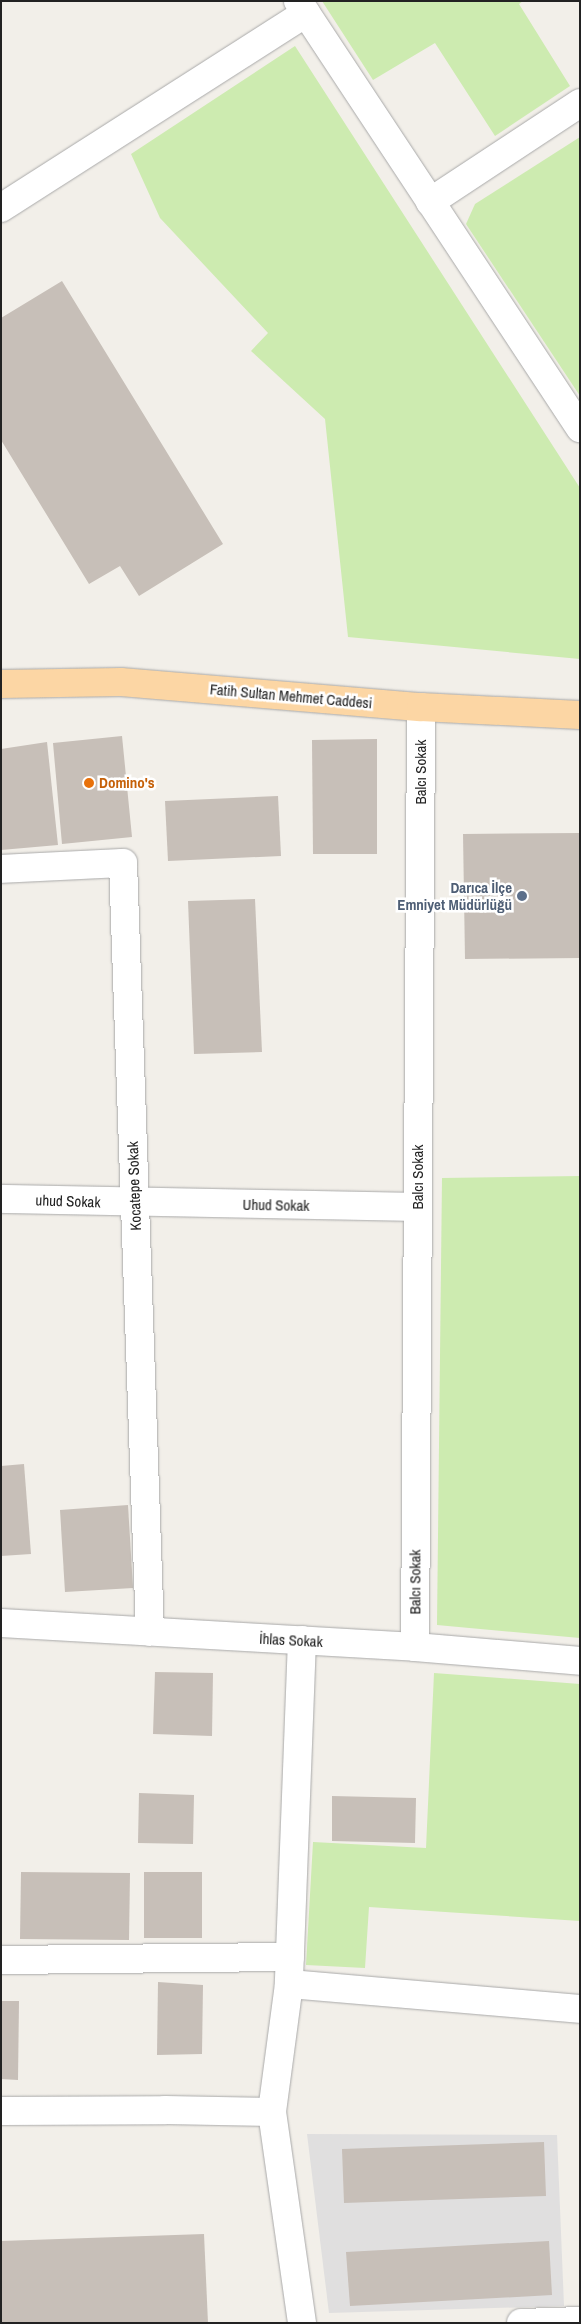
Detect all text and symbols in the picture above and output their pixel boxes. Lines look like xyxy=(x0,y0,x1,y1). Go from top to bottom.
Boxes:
street label: Fatih Sultan Mehmet Caddesi xyxy=(209,680,373,712)
street label: Balcı Sokak xyxy=(412,740,430,804)
place label: Domino's xyxy=(99,774,155,792)
marker: Domino's xyxy=(83,777,95,789)
place label: Darıca İlçe Emniyet Müdürlüğü xyxy=(397,878,512,913)
marker: Darıca İlçe Emniyet Müdürlüğü xyxy=(516,890,528,902)
street label: Kocatepe Sokak xyxy=(123,1141,145,1231)
street label: Balcı Sokak xyxy=(409,1145,427,1209)
street label: uhud Sokak xyxy=(35,1191,101,1211)
street label: Uhud Sokak xyxy=(242,1195,310,1215)
street label: Balcı Sokak xyxy=(406,1550,424,1614)
street label: İhlas Sokak xyxy=(259,1629,323,1651)

